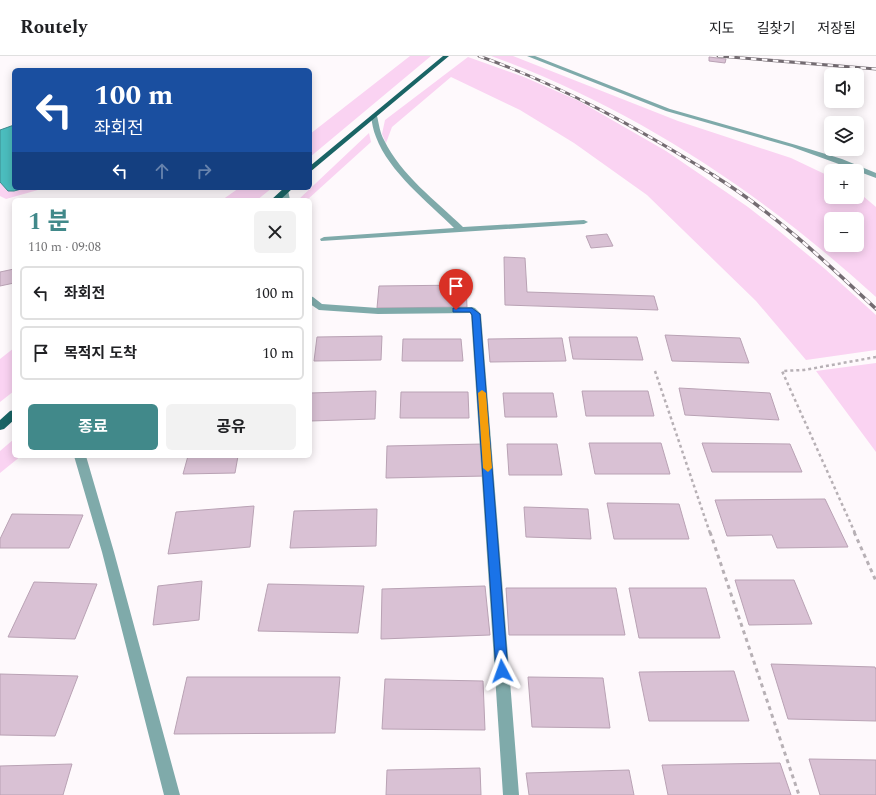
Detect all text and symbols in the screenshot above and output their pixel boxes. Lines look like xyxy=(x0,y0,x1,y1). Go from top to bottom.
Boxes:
text: Routely xyxy=(20,13,87,42)
text: 지도 xyxy=(709,18,735,39)
text: 길찾기 xyxy=(757,18,795,39)
text: 저장됨 xyxy=(817,18,856,39)
map controls xyxy=(824,68,864,252)
button: sound xyxy=(824,68,864,108)
text: 100 m xyxy=(94,74,173,117)
icon: left xyxy=(28,84,80,136)
text: 좌회전 xyxy=(94,115,144,142)
button: layers xyxy=(824,116,864,156)
icon: left xyxy=(109,160,131,182)
icon: ahead xyxy=(151,160,173,182)
icon: right xyxy=(193,160,215,182)
button: + xyxy=(824,164,864,204)
text: 1 분 xyxy=(28,204,70,240)
button: close xyxy=(254,211,296,253)
button: − xyxy=(824,212,864,252)
text: 110 m · 09:08 xyxy=(28,237,101,257)
pin xyxy=(439,269,473,310)
icon: arrive xyxy=(445,275,467,297)
icon: left xyxy=(30,282,52,304)
text: 좌회전 xyxy=(64,282,105,305)
text: 100 m xyxy=(255,282,294,305)
icon: arrive xyxy=(30,342,52,364)
text: 목적지 도착 xyxy=(64,342,137,365)
text: 10 m xyxy=(262,342,294,365)
button: 종료 xyxy=(28,404,158,450)
button: 공유 xyxy=(166,404,296,450)
position arrow xyxy=(481,650,523,692)

